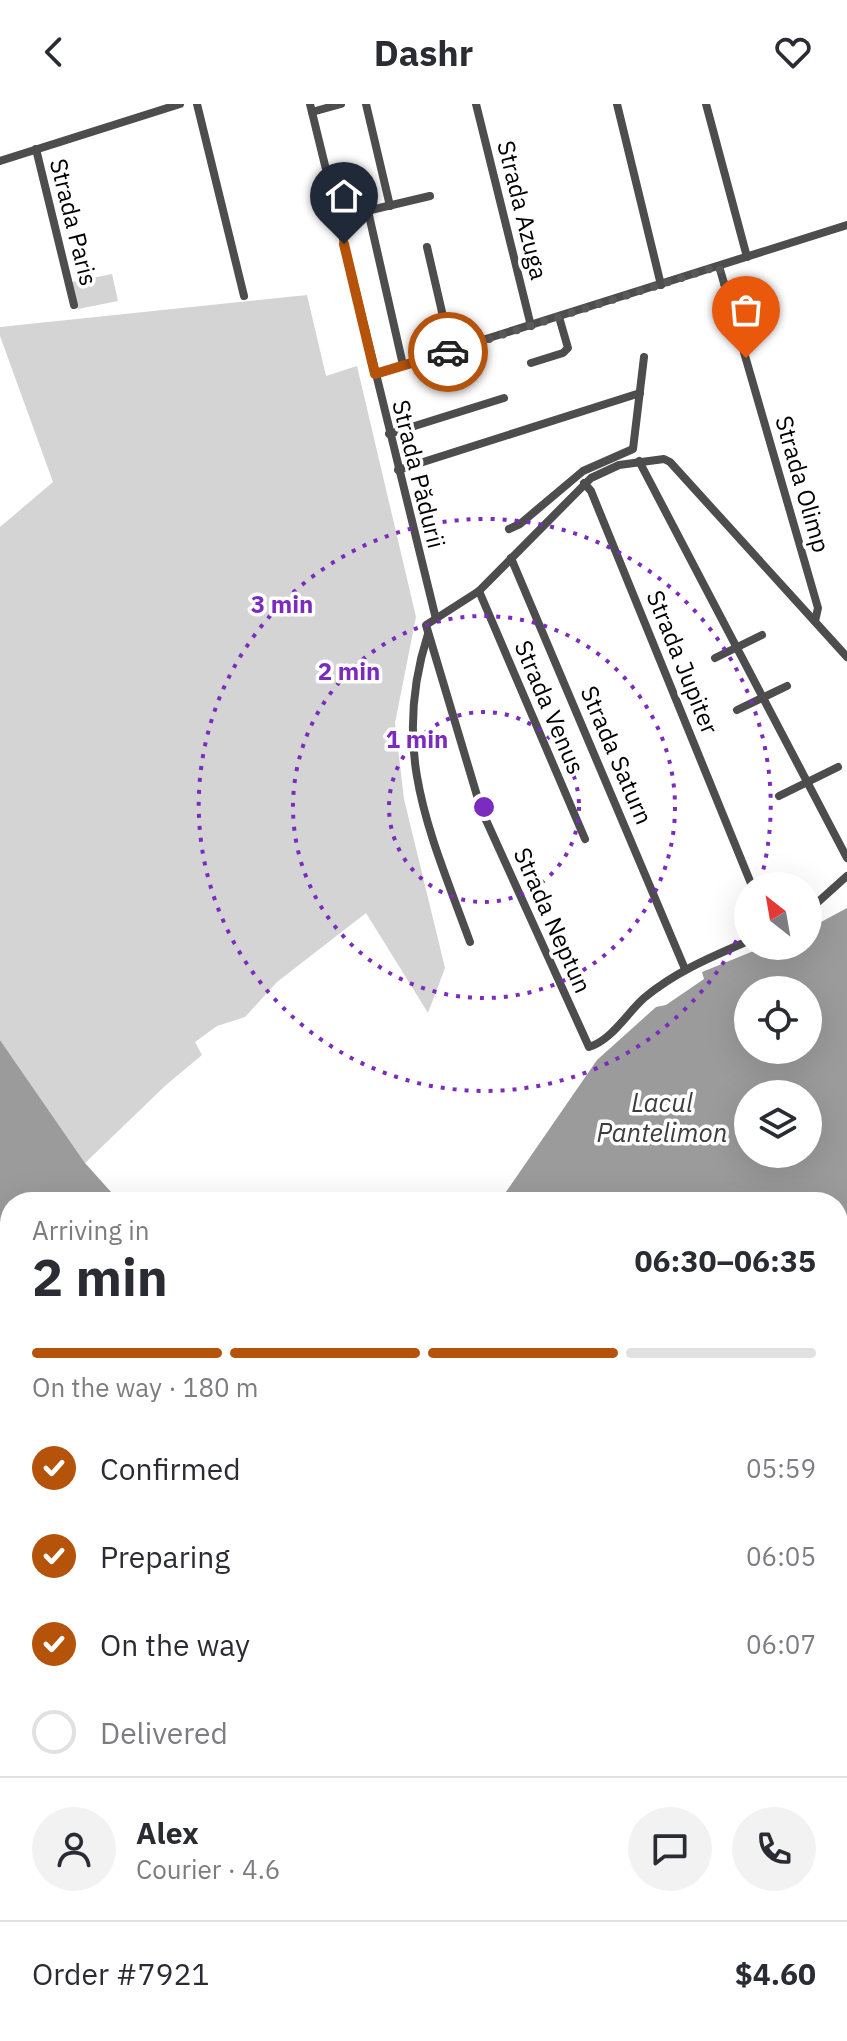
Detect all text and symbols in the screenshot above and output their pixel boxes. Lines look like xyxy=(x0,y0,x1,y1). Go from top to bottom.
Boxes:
text: Dashr xyxy=(374,29,473,76)
icon: back xyxy=(32,30,76,74)
icon: heart xyxy=(771,30,815,74)
street label: Strada Azuga xyxy=(490,137,556,283)
street label: Strada Paris xyxy=(43,155,105,289)
pin xyxy=(310,162,378,244)
icon: home xyxy=(322,174,366,218)
pin xyxy=(712,276,780,358)
icon: bag xyxy=(724,288,768,332)
courier xyxy=(408,312,488,392)
icon: car xyxy=(426,330,470,374)
street label: Strada Pădurii xyxy=(385,396,453,552)
street label: Strada Olimp xyxy=(768,412,838,556)
street label: Strada Jupiter xyxy=(640,585,726,739)
text: 3 min xyxy=(251,588,313,620)
street label: Strada Venus xyxy=(507,635,593,779)
text: 2 min xyxy=(318,655,380,687)
street label: Strada Saturn xyxy=(573,681,661,829)
text: 1 min xyxy=(386,723,448,755)
centre of rings xyxy=(470,793,498,821)
street label: Strada Neptun xyxy=(507,842,599,998)
north arrow xyxy=(734,872,822,960)
map controls xyxy=(734,872,822,1168)
button: locate xyxy=(734,976,822,1064)
button: layers xyxy=(734,1080,822,1168)
water label: Lacul Pantelimon xyxy=(597,1085,728,1149)
text: Arriving in xyxy=(32,1213,149,1247)
text: 06:30–06:35 xyxy=(635,1241,816,1280)
text: 2 min xyxy=(32,1243,168,1310)
text: On the way · 180 m xyxy=(32,1370,258,1404)
icon: check xyxy=(32,1446,76,1490)
text: Confirmed xyxy=(100,1449,241,1488)
text: 05:59 xyxy=(746,1451,816,1485)
icon: check xyxy=(32,1534,76,1578)
text: Preparing xyxy=(100,1537,230,1576)
text: 06:05 xyxy=(746,1539,816,1573)
icon: check xyxy=(32,1622,76,1666)
text: On the way xyxy=(100,1625,250,1664)
text: 06:07 xyxy=(746,1627,816,1661)
text: Delivered xyxy=(100,1713,228,1752)
button: person xyxy=(32,1807,116,1891)
button: chat xyxy=(628,1807,712,1891)
button: phone xyxy=(732,1807,816,1891)
text: Alex xyxy=(136,1813,199,1852)
text: Courier · 4.6 xyxy=(136,1852,280,1886)
text: Order #7921 xyxy=(32,1954,209,1993)
text: $4.60 xyxy=(735,1954,816,1993)

